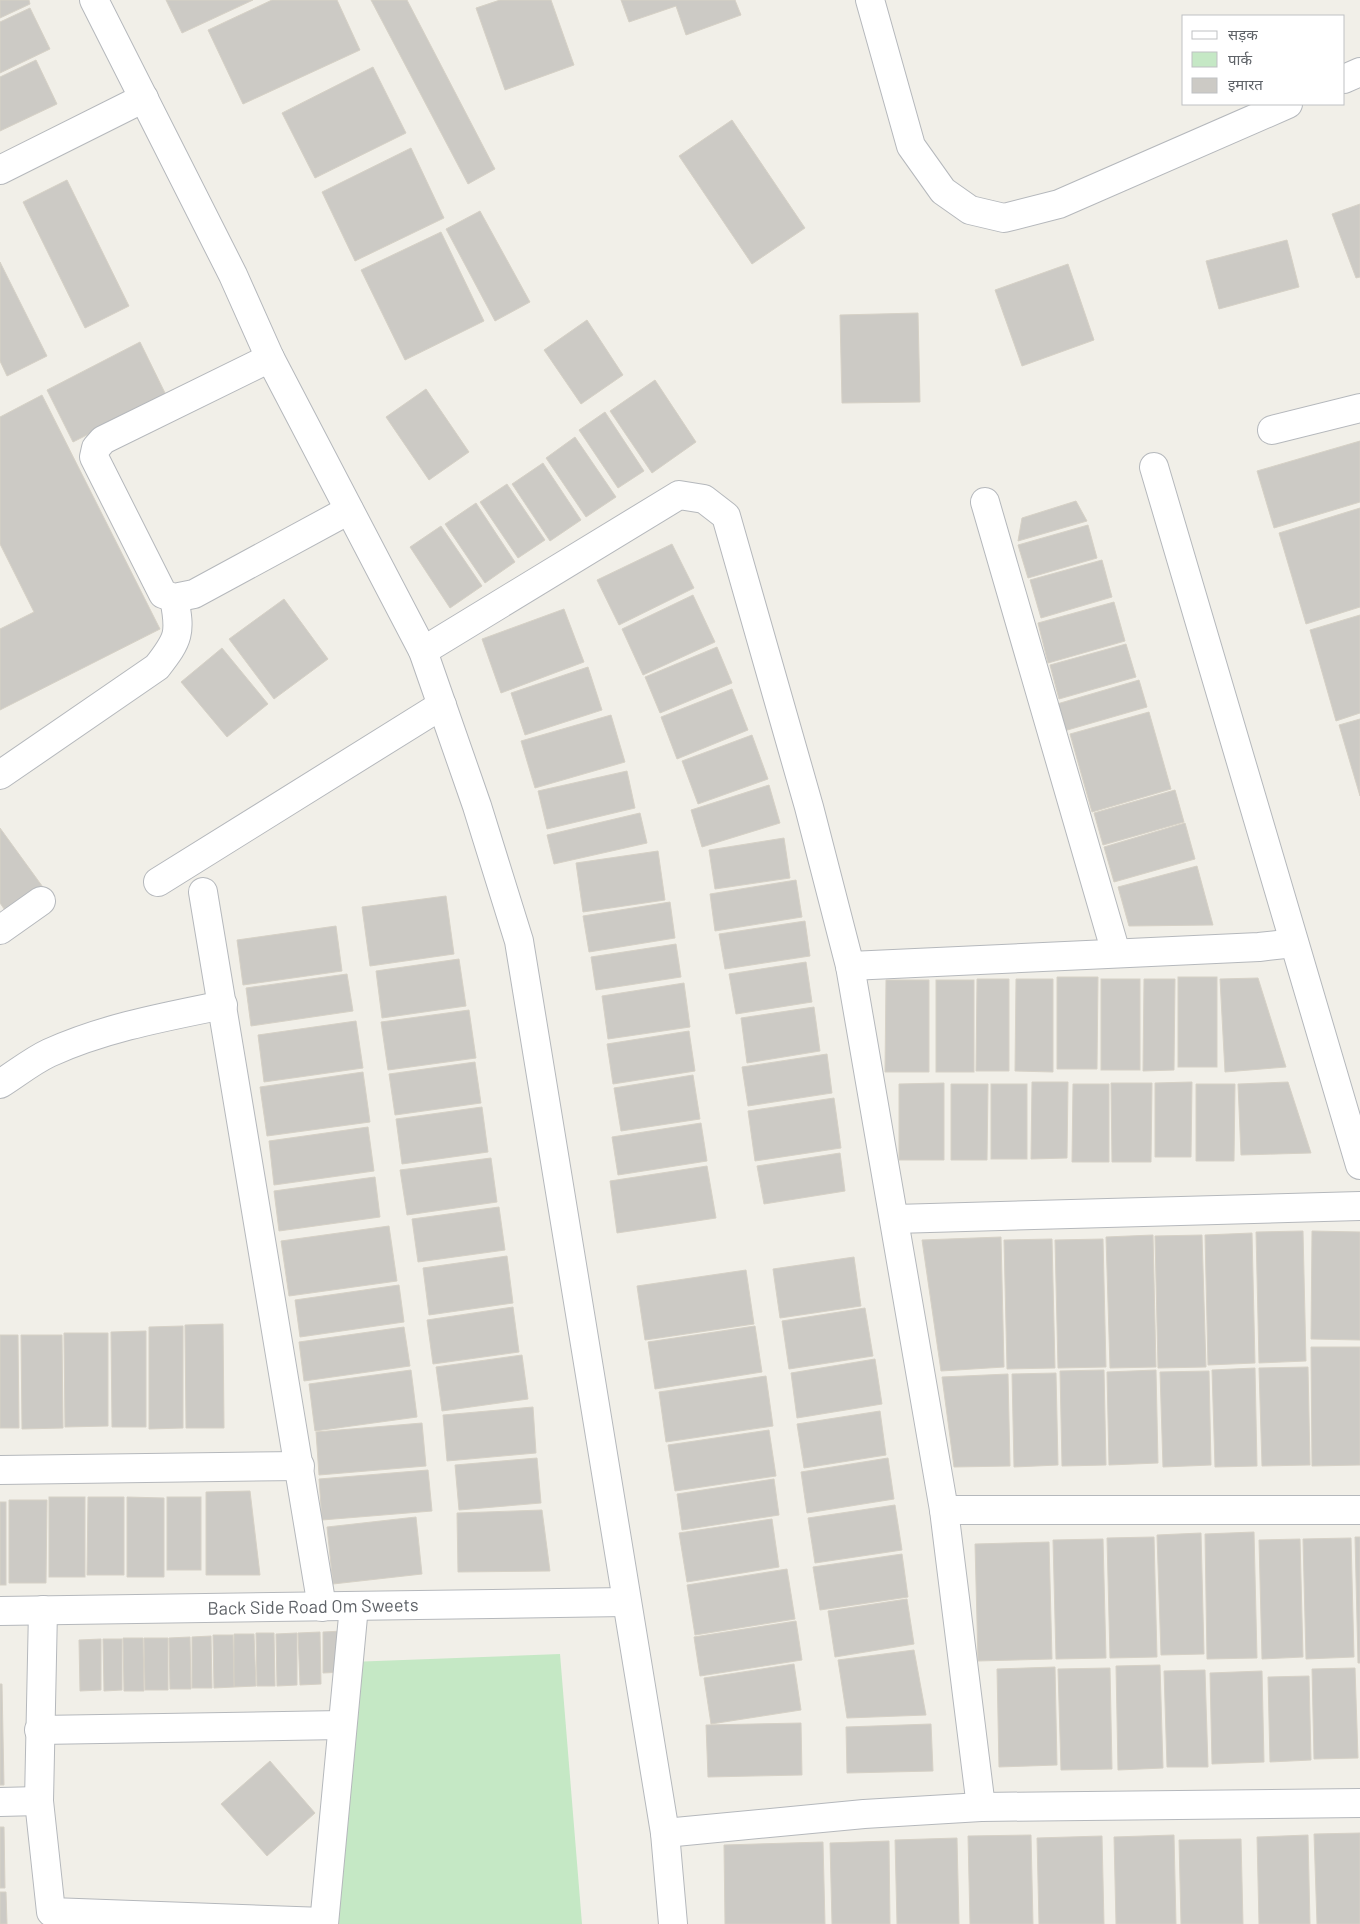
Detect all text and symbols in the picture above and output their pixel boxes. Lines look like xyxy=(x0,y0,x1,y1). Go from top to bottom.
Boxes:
legend xyxy=(1182,15,1345,105)
text: सड़क xyxy=(1228,25,1258,43)
text: पार्क xyxy=(1228,50,1252,68)
text: इमारत xyxy=(1228,75,1263,93)
street label: Back Side Road Om Sweets xyxy=(207,1593,419,1619)

